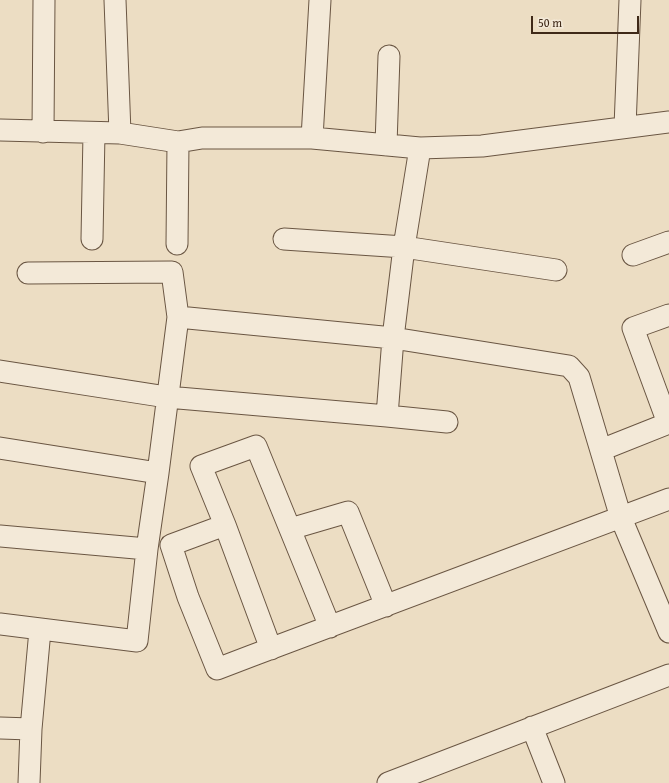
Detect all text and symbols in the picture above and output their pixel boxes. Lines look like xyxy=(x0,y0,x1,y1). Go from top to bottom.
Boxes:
scale bar xyxy=(533,8,641,34)
text: 50 m xyxy=(538,14,562,31)

